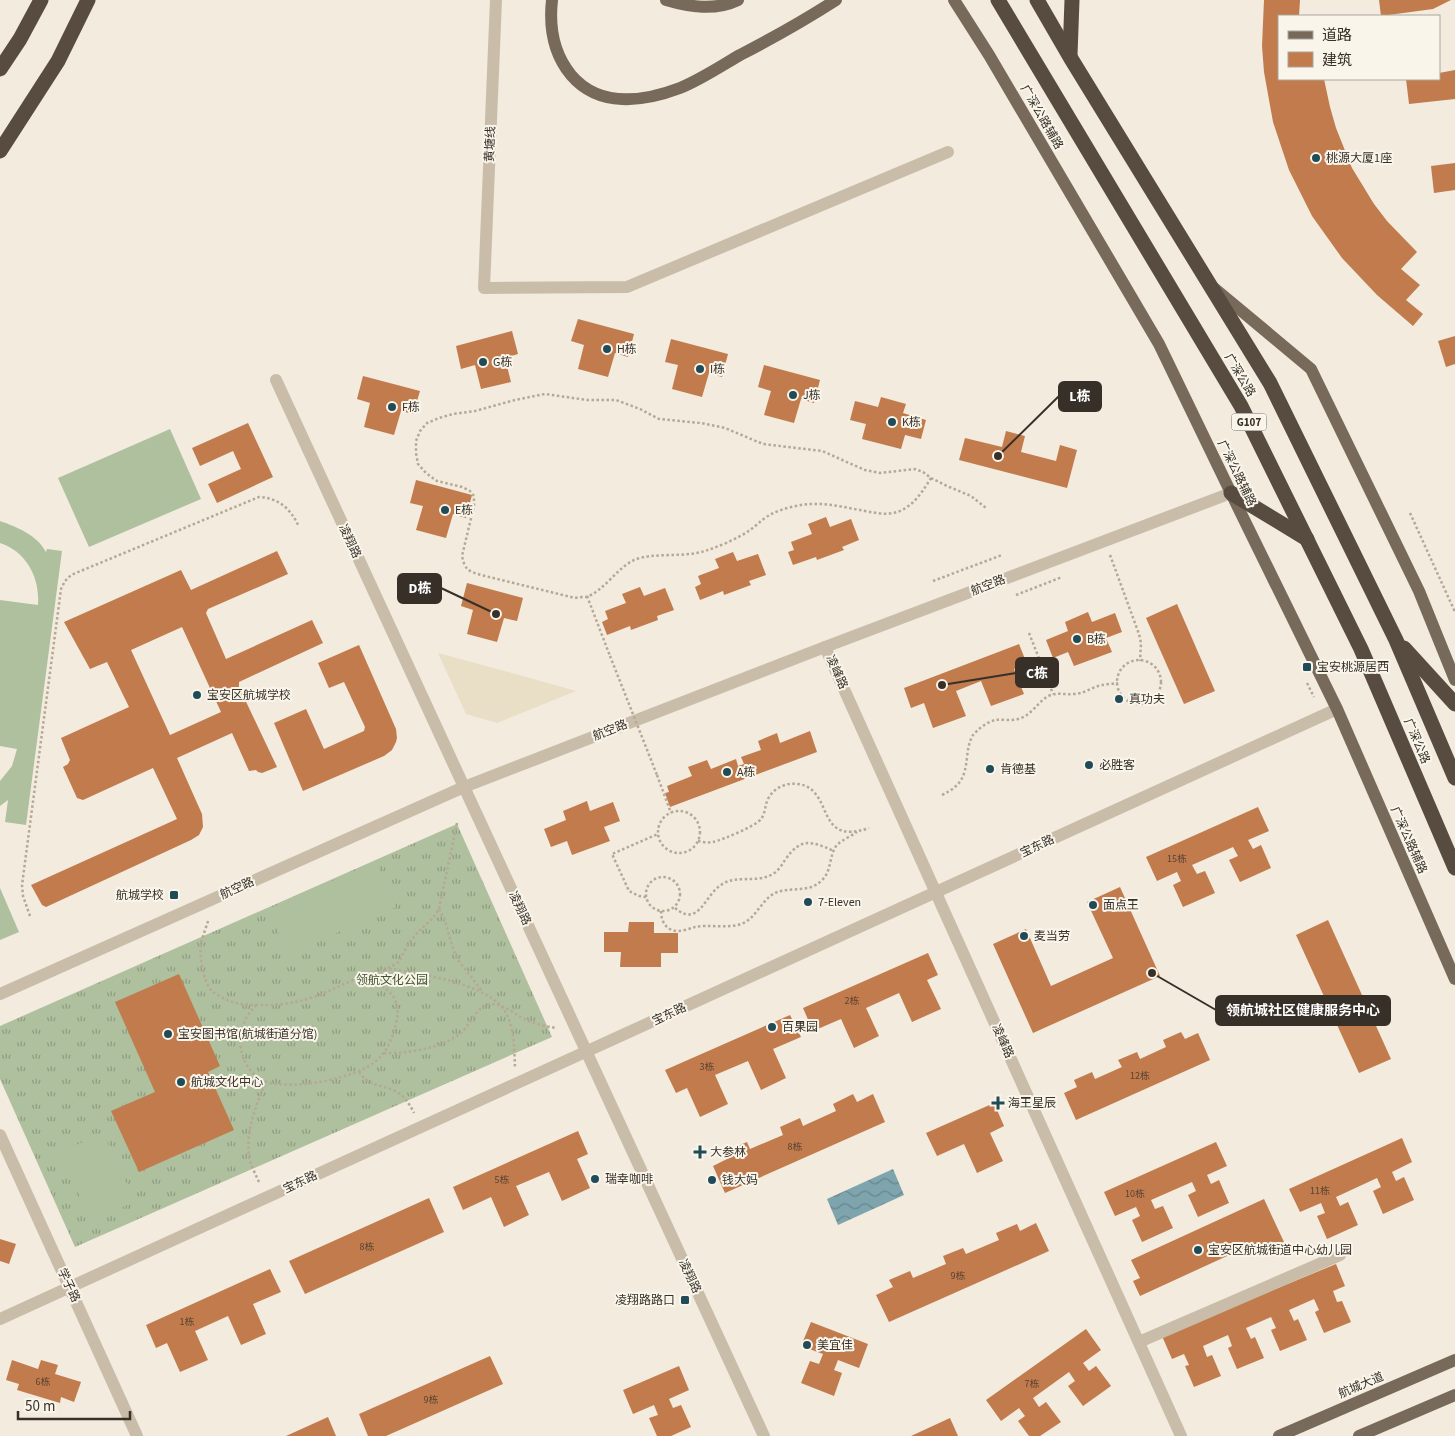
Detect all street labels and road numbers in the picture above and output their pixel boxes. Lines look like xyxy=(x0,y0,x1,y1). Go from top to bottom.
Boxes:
street label: 广深公路辅路 xyxy=(1016,82,1067,153)
street label: 黄塘线 xyxy=(481,126,500,162)
street label: 广深公路 xyxy=(1220,350,1259,400)
road number: G107 xyxy=(1232,414,1266,431)
street label: 广深公路辅路 xyxy=(1213,437,1260,509)
street label: 凌翔路 xyxy=(334,521,365,561)
street label: 航空路 xyxy=(968,571,1008,600)
street label: 凌峰路 xyxy=(821,652,852,692)
street label: 航空路 xyxy=(590,716,630,745)
street label: 广深公路 xyxy=(1399,716,1434,767)
street label: 广深公路辅路 xyxy=(1386,804,1431,877)
street label: 宝东路 xyxy=(1017,831,1057,862)
street label: 航空路 xyxy=(217,873,257,904)
street label: 凌翔路 xyxy=(504,888,535,928)
street label: 宝东路 xyxy=(649,999,689,1030)
street label: 凌峰路 xyxy=(987,1021,1018,1061)
street label: 宝东路 xyxy=(280,1167,320,1198)
street label: 凌翔路 xyxy=(674,1256,705,1296)
street label: 学子路 xyxy=(53,1265,84,1305)
street label: 航城大道 xyxy=(1336,1368,1387,1403)

